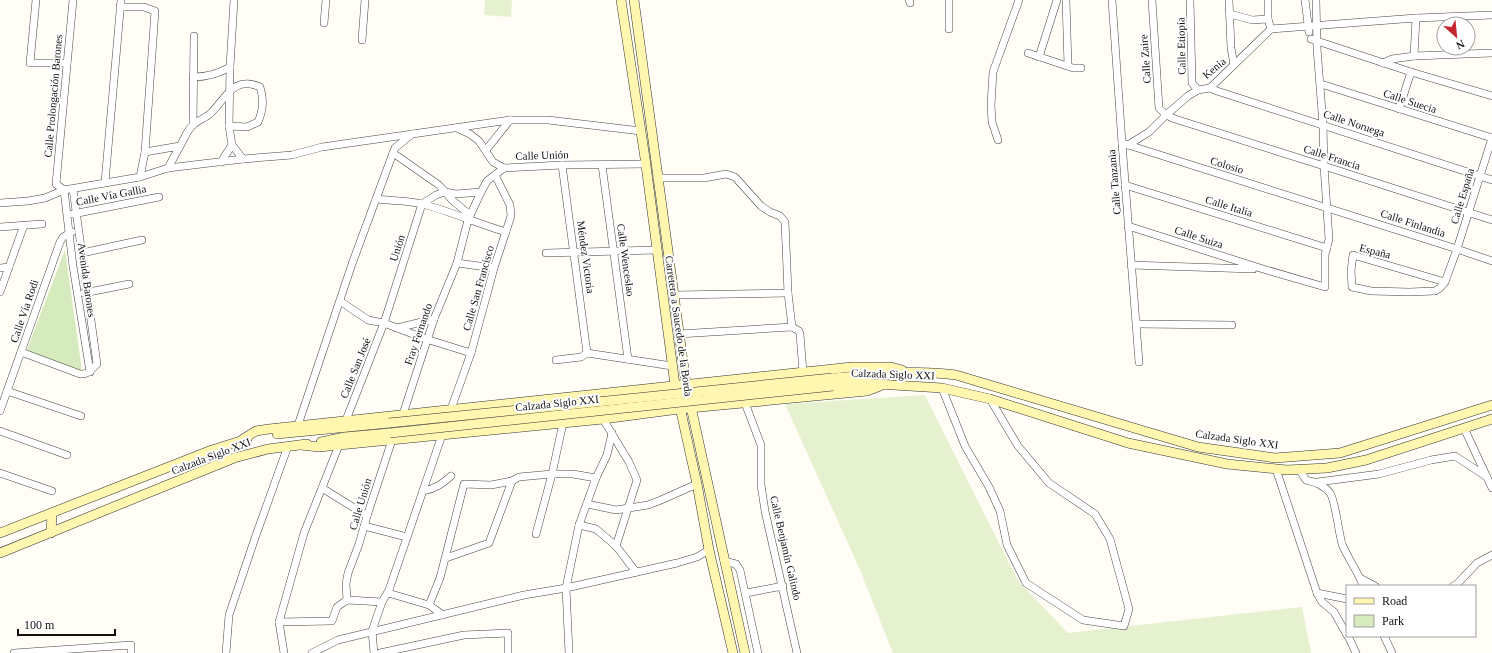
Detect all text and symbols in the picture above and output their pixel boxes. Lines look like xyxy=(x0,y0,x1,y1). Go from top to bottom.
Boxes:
north arrow xyxy=(1436,16,1476,56)
street label: Calle Etiopía xyxy=(1174,17,1188,75)
street label: Calle Prolongación Barones xyxy=(42,34,64,158)
street label: Calle Zaire xyxy=(1137,34,1153,84)
text: N xyxy=(1454,38,1467,52)
street label: Kenia xyxy=(1200,55,1228,81)
street label: Calle Suecia xyxy=(1382,87,1438,115)
street label: Calle Noruega xyxy=(1322,107,1386,139)
street label: Calle Francia xyxy=(1302,142,1362,172)
street label: Calle Unión xyxy=(515,148,569,162)
street label: Calle Tanzania xyxy=(1105,149,1123,215)
street label: Colosio xyxy=(1209,154,1246,176)
street label: Calle España xyxy=(1448,167,1476,225)
street label: Calle Vía Gallia xyxy=(75,182,147,208)
street label: Calle Italia xyxy=(1204,193,1254,219)
street label: Calle Finlandia xyxy=(1379,207,1447,239)
street label: Méndez Victoria xyxy=(575,220,597,294)
street label: Calle Wenceslao xyxy=(615,223,637,298)
street label: Calle Suiza xyxy=(1173,224,1225,251)
street label: Unión xyxy=(387,233,407,263)
street label: España xyxy=(1358,241,1392,261)
street label: Avenida Barones xyxy=(76,242,98,318)
street label: Calle San Francisco xyxy=(460,244,496,332)
street label: Carretera a Saucedo de la Borda xyxy=(663,255,695,397)
street label: Calle Vía Rodi xyxy=(8,278,40,344)
street label: Fray Fernando xyxy=(402,301,434,366)
street label: Calle San José xyxy=(337,336,373,400)
street label: Calzada Siglo XXI xyxy=(851,367,935,381)
street label: Calzada Siglo XXI xyxy=(515,393,600,413)
street label: Calzada Siglo XXI xyxy=(1195,427,1280,451)
street label: Calzada Siglo XXI xyxy=(170,435,253,477)
street label: Calle Unión xyxy=(346,476,374,531)
street label: Calle Benjamín Galindo xyxy=(768,495,804,602)
legend xyxy=(1346,585,1476,637)
text: Road xyxy=(1382,594,1407,608)
scale bar xyxy=(18,611,115,637)
text: Park xyxy=(1382,614,1404,628)
text: 100 m xyxy=(24,618,55,632)

